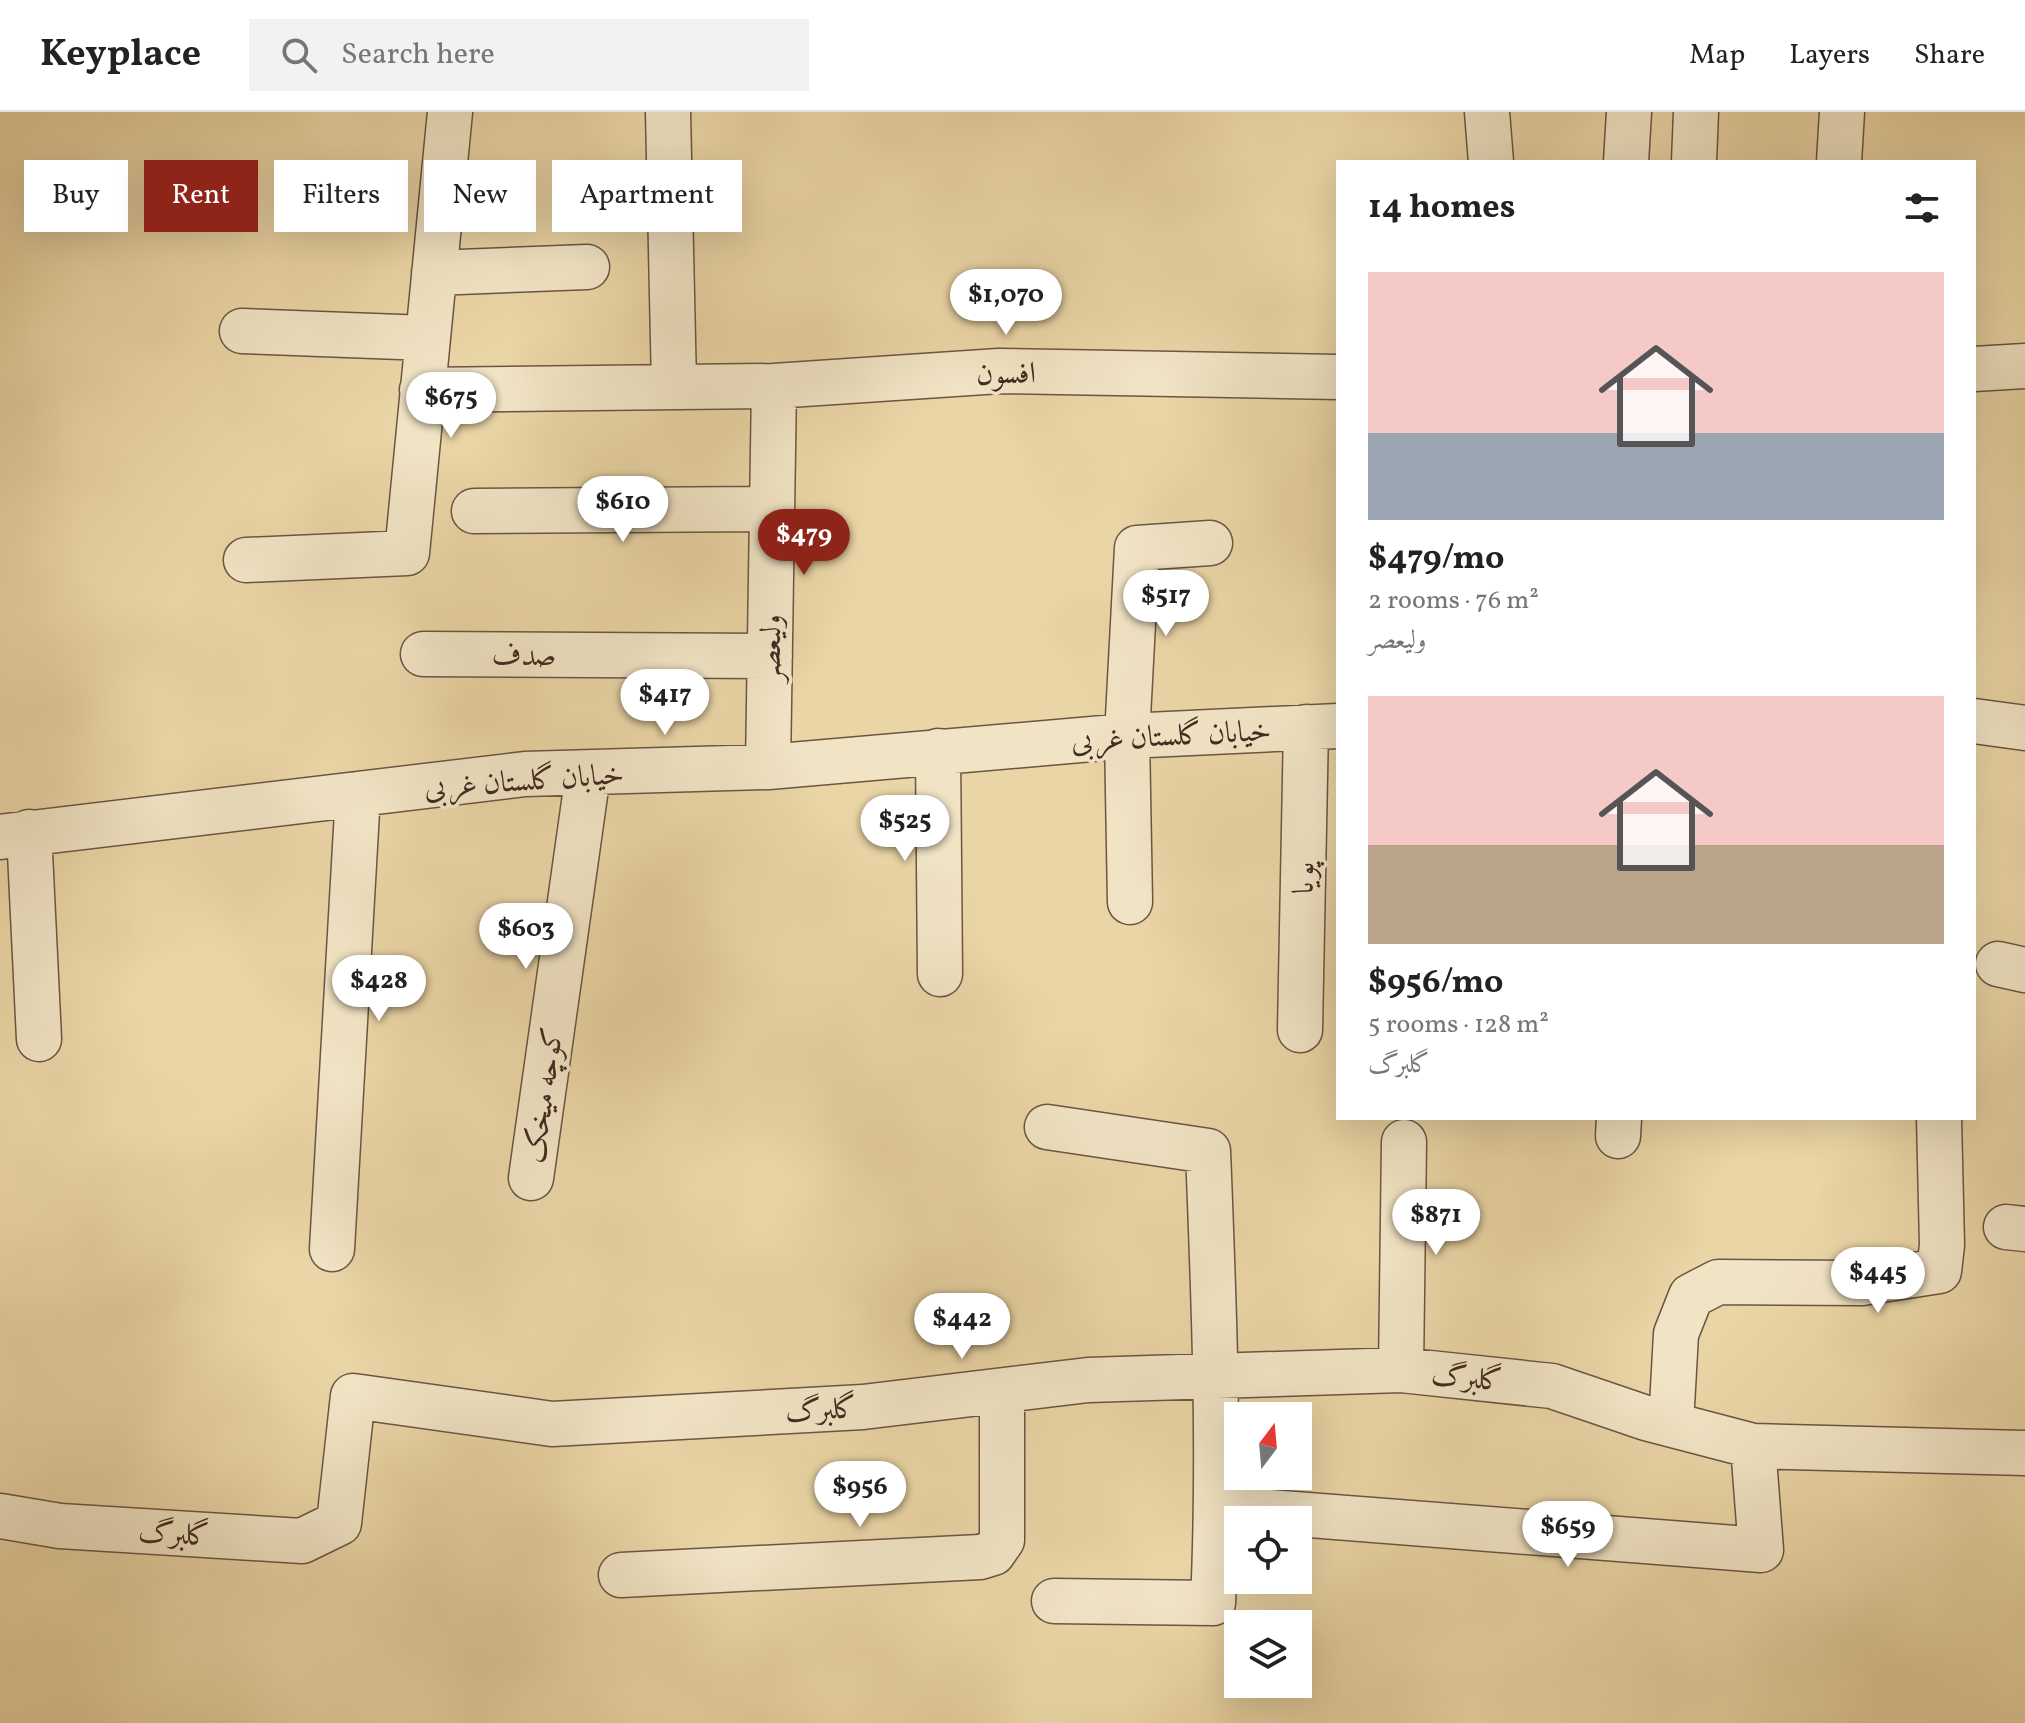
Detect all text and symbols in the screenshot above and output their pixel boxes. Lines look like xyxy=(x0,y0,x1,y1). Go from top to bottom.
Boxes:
search box xyxy=(249,19,809,91)
text: Keyplace xyxy=(40,29,201,82)
icon: search xyxy=(277,33,321,77)
text: Search here xyxy=(341,34,495,76)
text: Map xyxy=(1689,36,1745,75)
text: Layers xyxy=(1789,36,1870,75)
text: Share xyxy=(1914,36,1985,75)
chip: Buy xyxy=(24,160,128,232)
chip: Rent xyxy=(144,160,258,232)
chip: Filters xyxy=(274,160,408,232)
chip: New xyxy=(424,160,536,232)
chip: Apartment xyxy=(552,160,742,232)
text: 14 homes xyxy=(1368,185,1515,232)
icon: filters xyxy=(1900,186,1944,230)
pin: $1,070 xyxy=(941,269,1071,337)
text: $1,070 xyxy=(968,277,1044,313)
icon: home xyxy=(1584,324,1728,468)
street label: افسون xyxy=(976,353,1036,397)
pin: $675 xyxy=(404,372,498,440)
text: $675 xyxy=(424,380,478,416)
pin: $610 xyxy=(576,476,670,544)
text: $610 xyxy=(595,484,651,520)
pin: $479 xyxy=(757,509,851,577)
text: $479 xyxy=(776,517,832,553)
text: $479/mo xyxy=(1368,536,1504,583)
pin: $517 xyxy=(1119,570,1213,638)
text: $517 xyxy=(1141,578,1191,614)
text: 2 rooms · 76 m² xyxy=(1368,583,1539,619)
street label: ولیعصر xyxy=(750,614,794,685)
text: ولیعصر xyxy=(1368,623,1426,659)
street label: صدف xyxy=(492,636,556,678)
pin: $417 xyxy=(618,669,712,737)
text: $417 xyxy=(638,677,692,713)
street label: خیابان گلستان غربی xyxy=(1070,711,1272,763)
icon: home xyxy=(1584,748,1728,892)
street label: خیابان گلستان غربی xyxy=(423,754,626,810)
pin: $525 xyxy=(858,795,952,863)
text: $525 xyxy=(878,803,932,839)
street label: پویا xyxy=(1284,860,1326,895)
pin: $603 xyxy=(479,903,573,971)
text: $603 xyxy=(497,911,555,947)
pin: $428 xyxy=(332,955,426,1023)
text: $956/mo xyxy=(1368,960,1503,1007)
text: $428 xyxy=(350,963,408,999)
text: 5 rooms · 128 m² xyxy=(1368,1007,1549,1043)
street label: کوچه میخک xyxy=(515,1025,575,1166)
text: گلبرگ xyxy=(1368,1047,1430,1083)
pin: $871 xyxy=(1389,1189,1483,1257)
text: $871 xyxy=(1410,1197,1462,1233)
pin: $445 xyxy=(1831,1247,1925,1315)
text: $445 xyxy=(1849,1255,1907,1291)
pin: $442 xyxy=(915,1293,1009,1361)
text: $442 xyxy=(932,1301,992,1337)
street label: گلبرگ xyxy=(1429,1354,1505,1404)
street label: گلبرگ xyxy=(784,1388,858,1434)
north arrow xyxy=(1224,1402,1312,1490)
map controls xyxy=(1224,1402,1312,1698)
pin: $956 xyxy=(813,1461,907,1529)
text: $956 xyxy=(832,1469,888,1505)
pin: $659 xyxy=(1521,1501,1615,1569)
button: locate xyxy=(1224,1506,1312,1594)
text: $659 xyxy=(1540,1509,1596,1545)
street label: گلبرگ xyxy=(137,1512,211,1558)
button: layers xyxy=(1224,1610,1312,1698)

